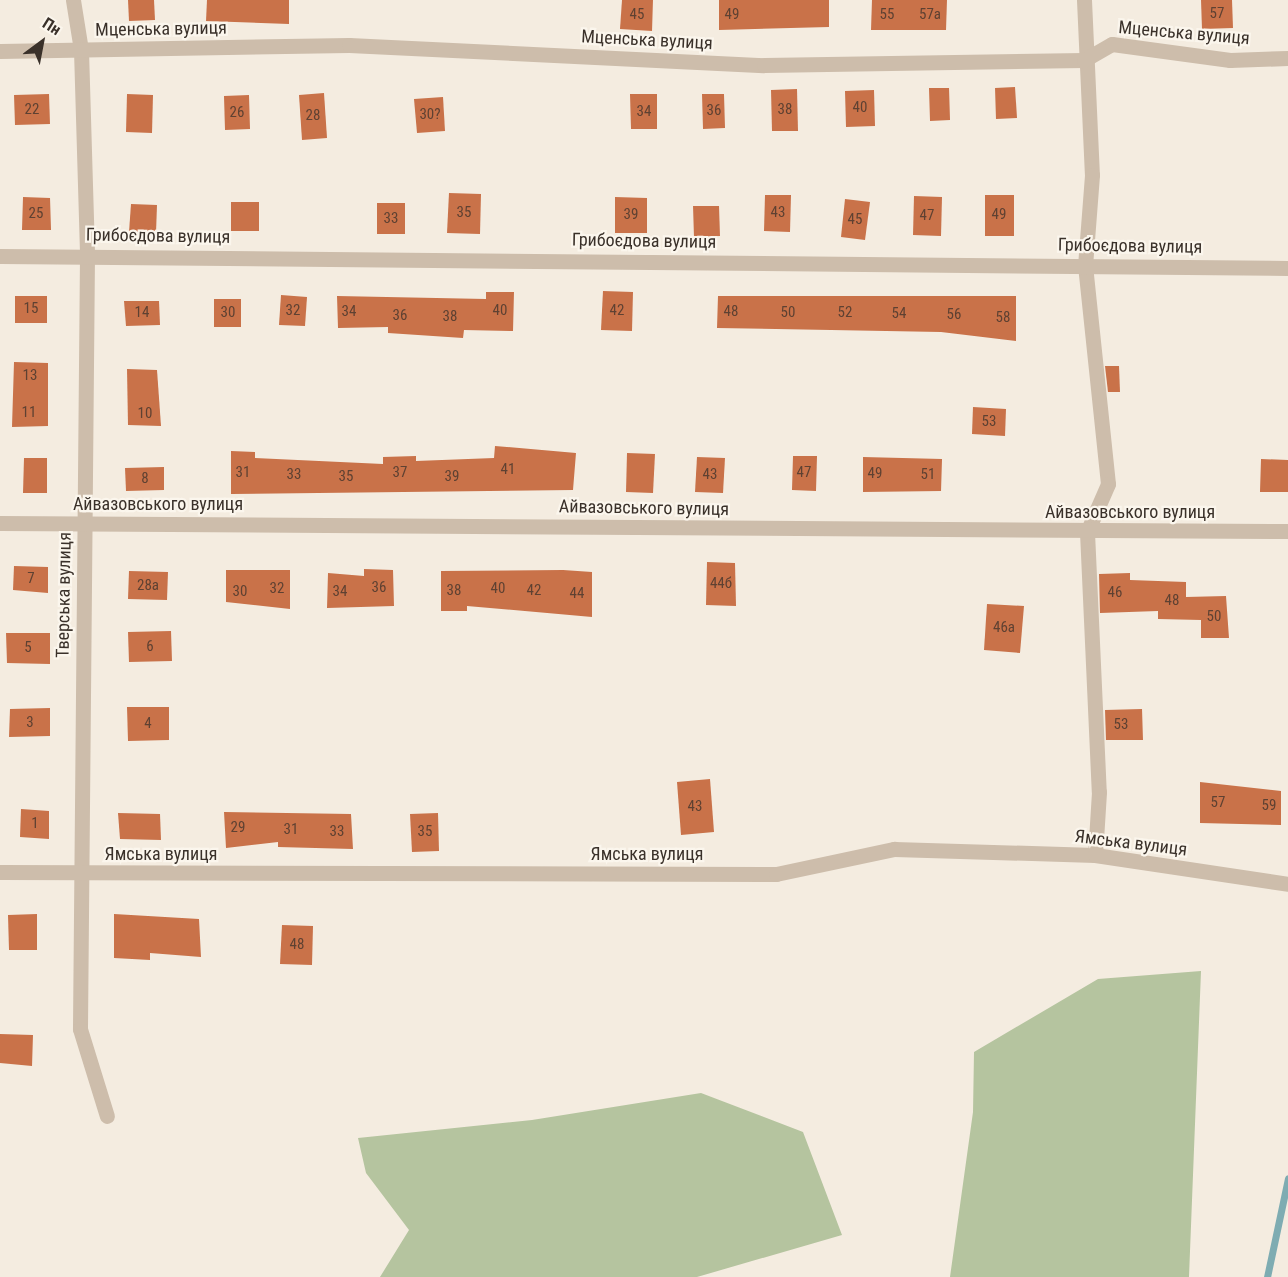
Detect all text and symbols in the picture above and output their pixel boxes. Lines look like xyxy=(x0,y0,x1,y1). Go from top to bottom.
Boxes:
house number: 57 xyxy=(1210,5,1224,23)
house number: 45 xyxy=(630,6,644,24)
house number: 49 xyxy=(725,6,739,24)
house number: 55 xyxy=(880,6,894,24)
house number: 57а xyxy=(919,6,941,24)
north arrow xyxy=(12,12,72,72)
text: Пн xyxy=(39,14,64,39)
street label: Мценська вулиця xyxy=(95,17,227,41)
street label: Мценська вулиця xyxy=(1117,17,1251,49)
street label: Мценська вулиця xyxy=(581,26,713,54)
house number: 40 xyxy=(853,99,867,117)
house number: 22 xyxy=(25,101,39,119)
house number: 38 xyxy=(778,101,792,119)
house number: 36 xyxy=(707,102,721,120)
house number: 34 xyxy=(637,103,651,121)
house number: 26 xyxy=(230,104,244,122)
house number: 30? xyxy=(419,106,441,124)
house number: 28 xyxy=(306,107,320,125)
house number: 35 xyxy=(457,204,471,222)
house number: 43 xyxy=(771,204,785,222)
house number: 25 xyxy=(29,205,43,223)
house number: 39 xyxy=(624,206,638,224)
house number: 49 xyxy=(992,206,1006,224)
house number: 47 xyxy=(920,207,934,225)
house number: 33 xyxy=(384,210,398,228)
house number: 45 xyxy=(848,211,862,229)
street label: Грибоєдова вулиця xyxy=(86,224,230,248)
street label: Грибоєдова вулиця xyxy=(572,229,716,253)
street label: Грибоєдова вулиця xyxy=(1058,234,1202,258)
house number: 15 xyxy=(24,300,38,318)
house number: 32 xyxy=(286,302,300,320)
house number: 40 xyxy=(493,302,507,320)
house number: 42 xyxy=(610,302,624,320)
house number: 34 xyxy=(342,303,356,321)
house number: 48 xyxy=(724,303,738,321)
house number: 14 xyxy=(135,304,149,322)
house number: 30 xyxy=(221,304,235,322)
house number: 50 xyxy=(781,304,795,322)
house number: 52 xyxy=(838,304,852,322)
house number: 54 xyxy=(892,305,906,323)
house number: 56 xyxy=(947,306,961,324)
house number: 36 xyxy=(393,307,407,325)
house number: 38 xyxy=(443,308,457,326)
house number: 58 xyxy=(996,309,1010,327)
house number: 13 xyxy=(23,367,37,385)
house number: 11 xyxy=(22,404,36,422)
house number: 10 xyxy=(138,405,152,423)
house number: 53 xyxy=(982,413,996,431)
house number: 41 xyxy=(501,461,515,479)
house number: 31 xyxy=(236,464,250,482)
house number: 37 xyxy=(393,464,407,482)
house number: 47 xyxy=(797,464,811,482)
house number: 49 xyxy=(868,465,882,483)
house number: 33 xyxy=(287,466,301,484)
house number: 43 xyxy=(703,466,717,484)
house number: 51 xyxy=(921,466,935,484)
house number: 35 xyxy=(339,468,353,486)
house number: 39 xyxy=(445,468,459,486)
house number: 8 xyxy=(141,470,149,488)
street label: Айвазовського вулиця xyxy=(73,493,243,515)
street label: Айвазовського вулиця xyxy=(559,496,729,520)
street label: Айвазовського вулиця xyxy=(1045,501,1215,523)
street label: Тверська вулиця xyxy=(52,532,76,658)
house number: 7 xyxy=(27,570,35,588)
house number: 44б xyxy=(710,575,732,593)
house number: 28а xyxy=(137,577,159,595)
house number: 36 xyxy=(372,579,386,597)
house number: 32 xyxy=(270,580,284,598)
house number: 40 xyxy=(491,580,505,598)
house number: 38 xyxy=(447,582,461,600)
house number: 42 xyxy=(527,582,541,600)
house number: 30 xyxy=(233,583,247,601)
house number: 34 xyxy=(333,583,347,601)
house number: 46 xyxy=(1108,584,1122,602)
house number: 44 xyxy=(570,585,584,603)
house number: 48 xyxy=(1165,592,1179,610)
house number: 50 xyxy=(1207,608,1221,626)
house number: 46а xyxy=(993,619,1015,637)
house number: 6 xyxy=(146,638,154,656)
house number: 5 xyxy=(24,639,32,657)
house number: 3 xyxy=(26,714,34,732)
house number: 4 xyxy=(144,715,152,733)
house number: 53 xyxy=(1114,716,1128,734)
house number: 57 xyxy=(1211,794,1225,812)
house number: 59 xyxy=(1262,797,1276,815)
house number: 43 xyxy=(688,798,702,816)
house number: 1 xyxy=(31,815,39,833)
house number: 29 xyxy=(231,819,245,837)
house number: 31 xyxy=(284,821,298,839)
house number: 33 xyxy=(330,823,344,841)
house number: 35 xyxy=(418,823,432,841)
street label: Ямська вулиця xyxy=(1074,825,1188,861)
street label: Ямська вулиця xyxy=(105,843,217,865)
street label: Ямська вулиця xyxy=(591,843,703,865)
house number: 48 xyxy=(290,936,304,954)

